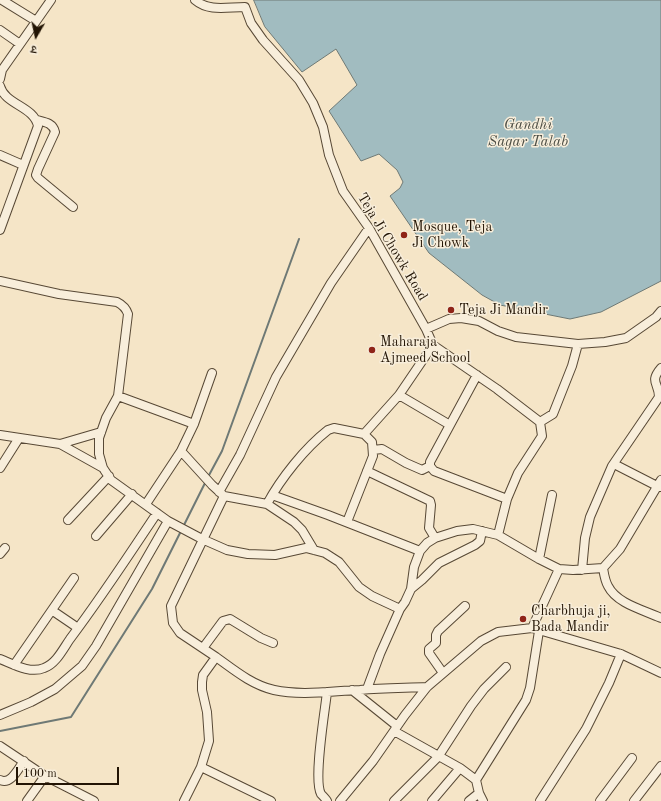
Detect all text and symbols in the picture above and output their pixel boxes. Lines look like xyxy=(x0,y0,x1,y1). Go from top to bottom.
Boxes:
north arrow xyxy=(16,16,56,56)
text: उ xyxy=(30,42,38,54)
water label: Gandhi Sagar Talab xyxy=(488,116,568,151)
street label: Teja Ji Chowk Road xyxy=(353,190,431,304)
place label: Mosque, Teja Ji Chowk xyxy=(412,219,492,252)
marker: Mosque, Teja Ji Chowk xyxy=(399,230,409,240)
place label: Teja Ji Mandir xyxy=(459,302,548,318)
marker: Teja Ji Mandir xyxy=(446,305,456,315)
place label: Maharaja Ajmeed School xyxy=(380,334,470,366)
marker: Maharaja Ajmeed School xyxy=(367,345,377,355)
place label: Charbhuja ji, Bada Mandir xyxy=(531,603,610,636)
marker: Charbhuja ji, Bada Mandir xyxy=(518,614,528,624)
scale bar xyxy=(18,759,121,785)
text: 100 m xyxy=(23,768,57,780)

